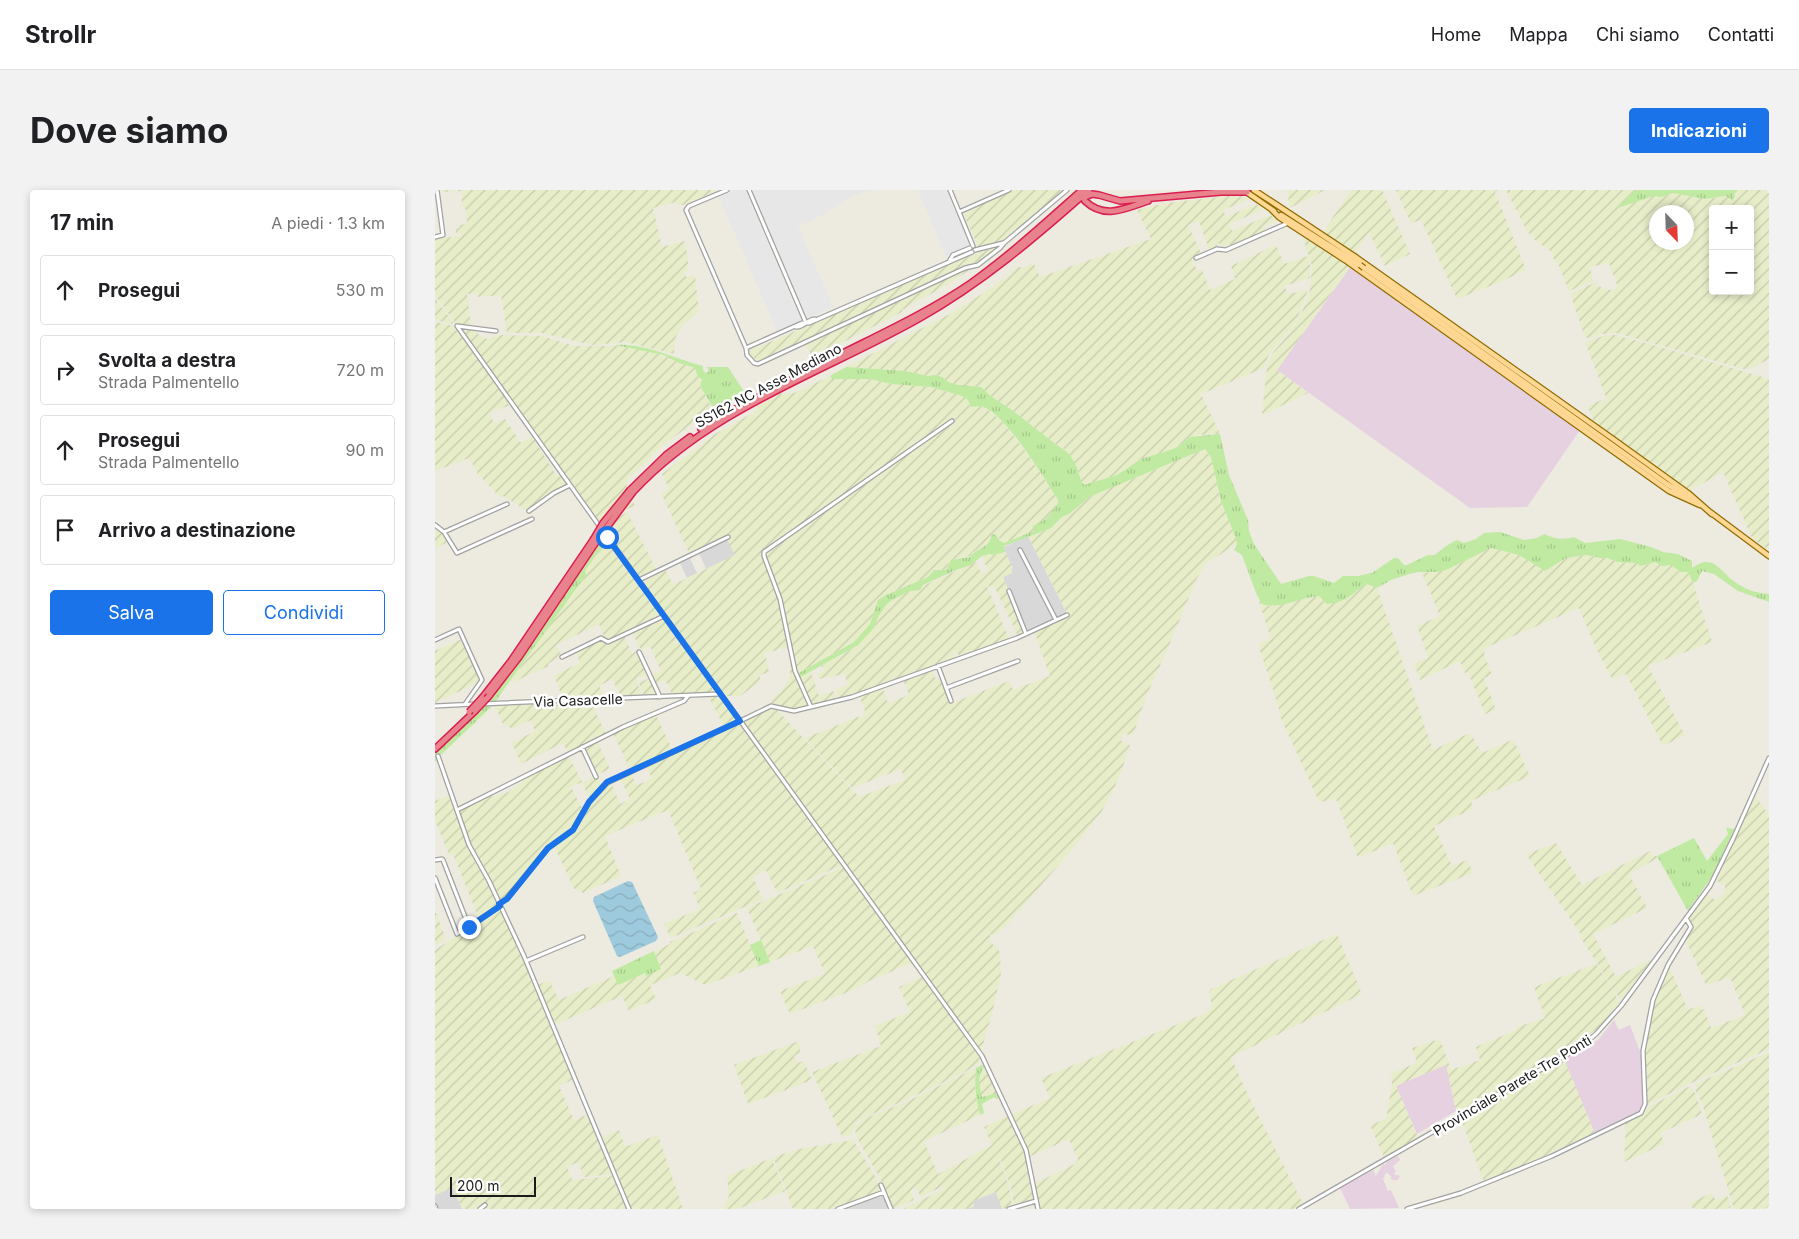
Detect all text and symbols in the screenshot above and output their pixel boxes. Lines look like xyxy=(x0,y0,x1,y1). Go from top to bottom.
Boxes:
text: Strollr xyxy=(25,20,96,49)
text: Home xyxy=(1431,24,1481,45)
text: Mappa xyxy=(1509,24,1568,45)
text: Chi siamo xyxy=(1596,24,1680,45)
text: Contatti xyxy=(1708,24,1774,45)
button: Indicazioni xyxy=(1629,108,1769,153)
text: Dove siamo xyxy=(30,109,228,151)
north arrow xyxy=(1649,205,1694,250)
map controls xyxy=(1709,205,1754,295)
button: + xyxy=(1709,205,1754,250)
text: 17 min xyxy=(50,210,114,235)
text: A piedi · 1.3 km xyxy=(271,213,385,233)
button: − xyxy=(1709,250,1754,295)
icon: ahead xyxy=(51,276,79,304)
text: Prosegui xyxy=(98,279,180,302)
text: 530 m xyxy=(336,280,384,300)
street label: SS162 NC Asse Mediano xyxy=(692,339,844,431)
text: Svolta a destra xyxy=(98,349,236,372)
icon: right xyxy=(51,356,79,384)
text: 720 m xyxy=(337,360,384,380)
text: Strada Palmentello xyxy=(98,372,239,392)
text: Prosegui xyxy=(98,429,180,452)
icon: ahead xyxy=(51,436,79,464)
text: 90 m xyxy=(345,440,384,460)
text: Strada Palmentello xyxy=(98,452,239,472)
icon: arrive xyxy=(51,516,79,544)
text: Arrivo a destinazione xyxy=(98,519,296,542)
route start xyxy=(596,526,619,549)
button: Salva xyxy=(50,590,213,635)
button: Condividi xyxy=(223,590,385,635)
street label: Via Casacelle xyxy=(533,690,623,710)
route end xyxy=(458,916,481,939)
street label: Provinciale Parete Tre Ponti xyxy=(1430,1031,1594,1139)
scale bar xyxy=(450,1174,536,1197)
text: 200 m xyxy=(457,1177,499,1194)

